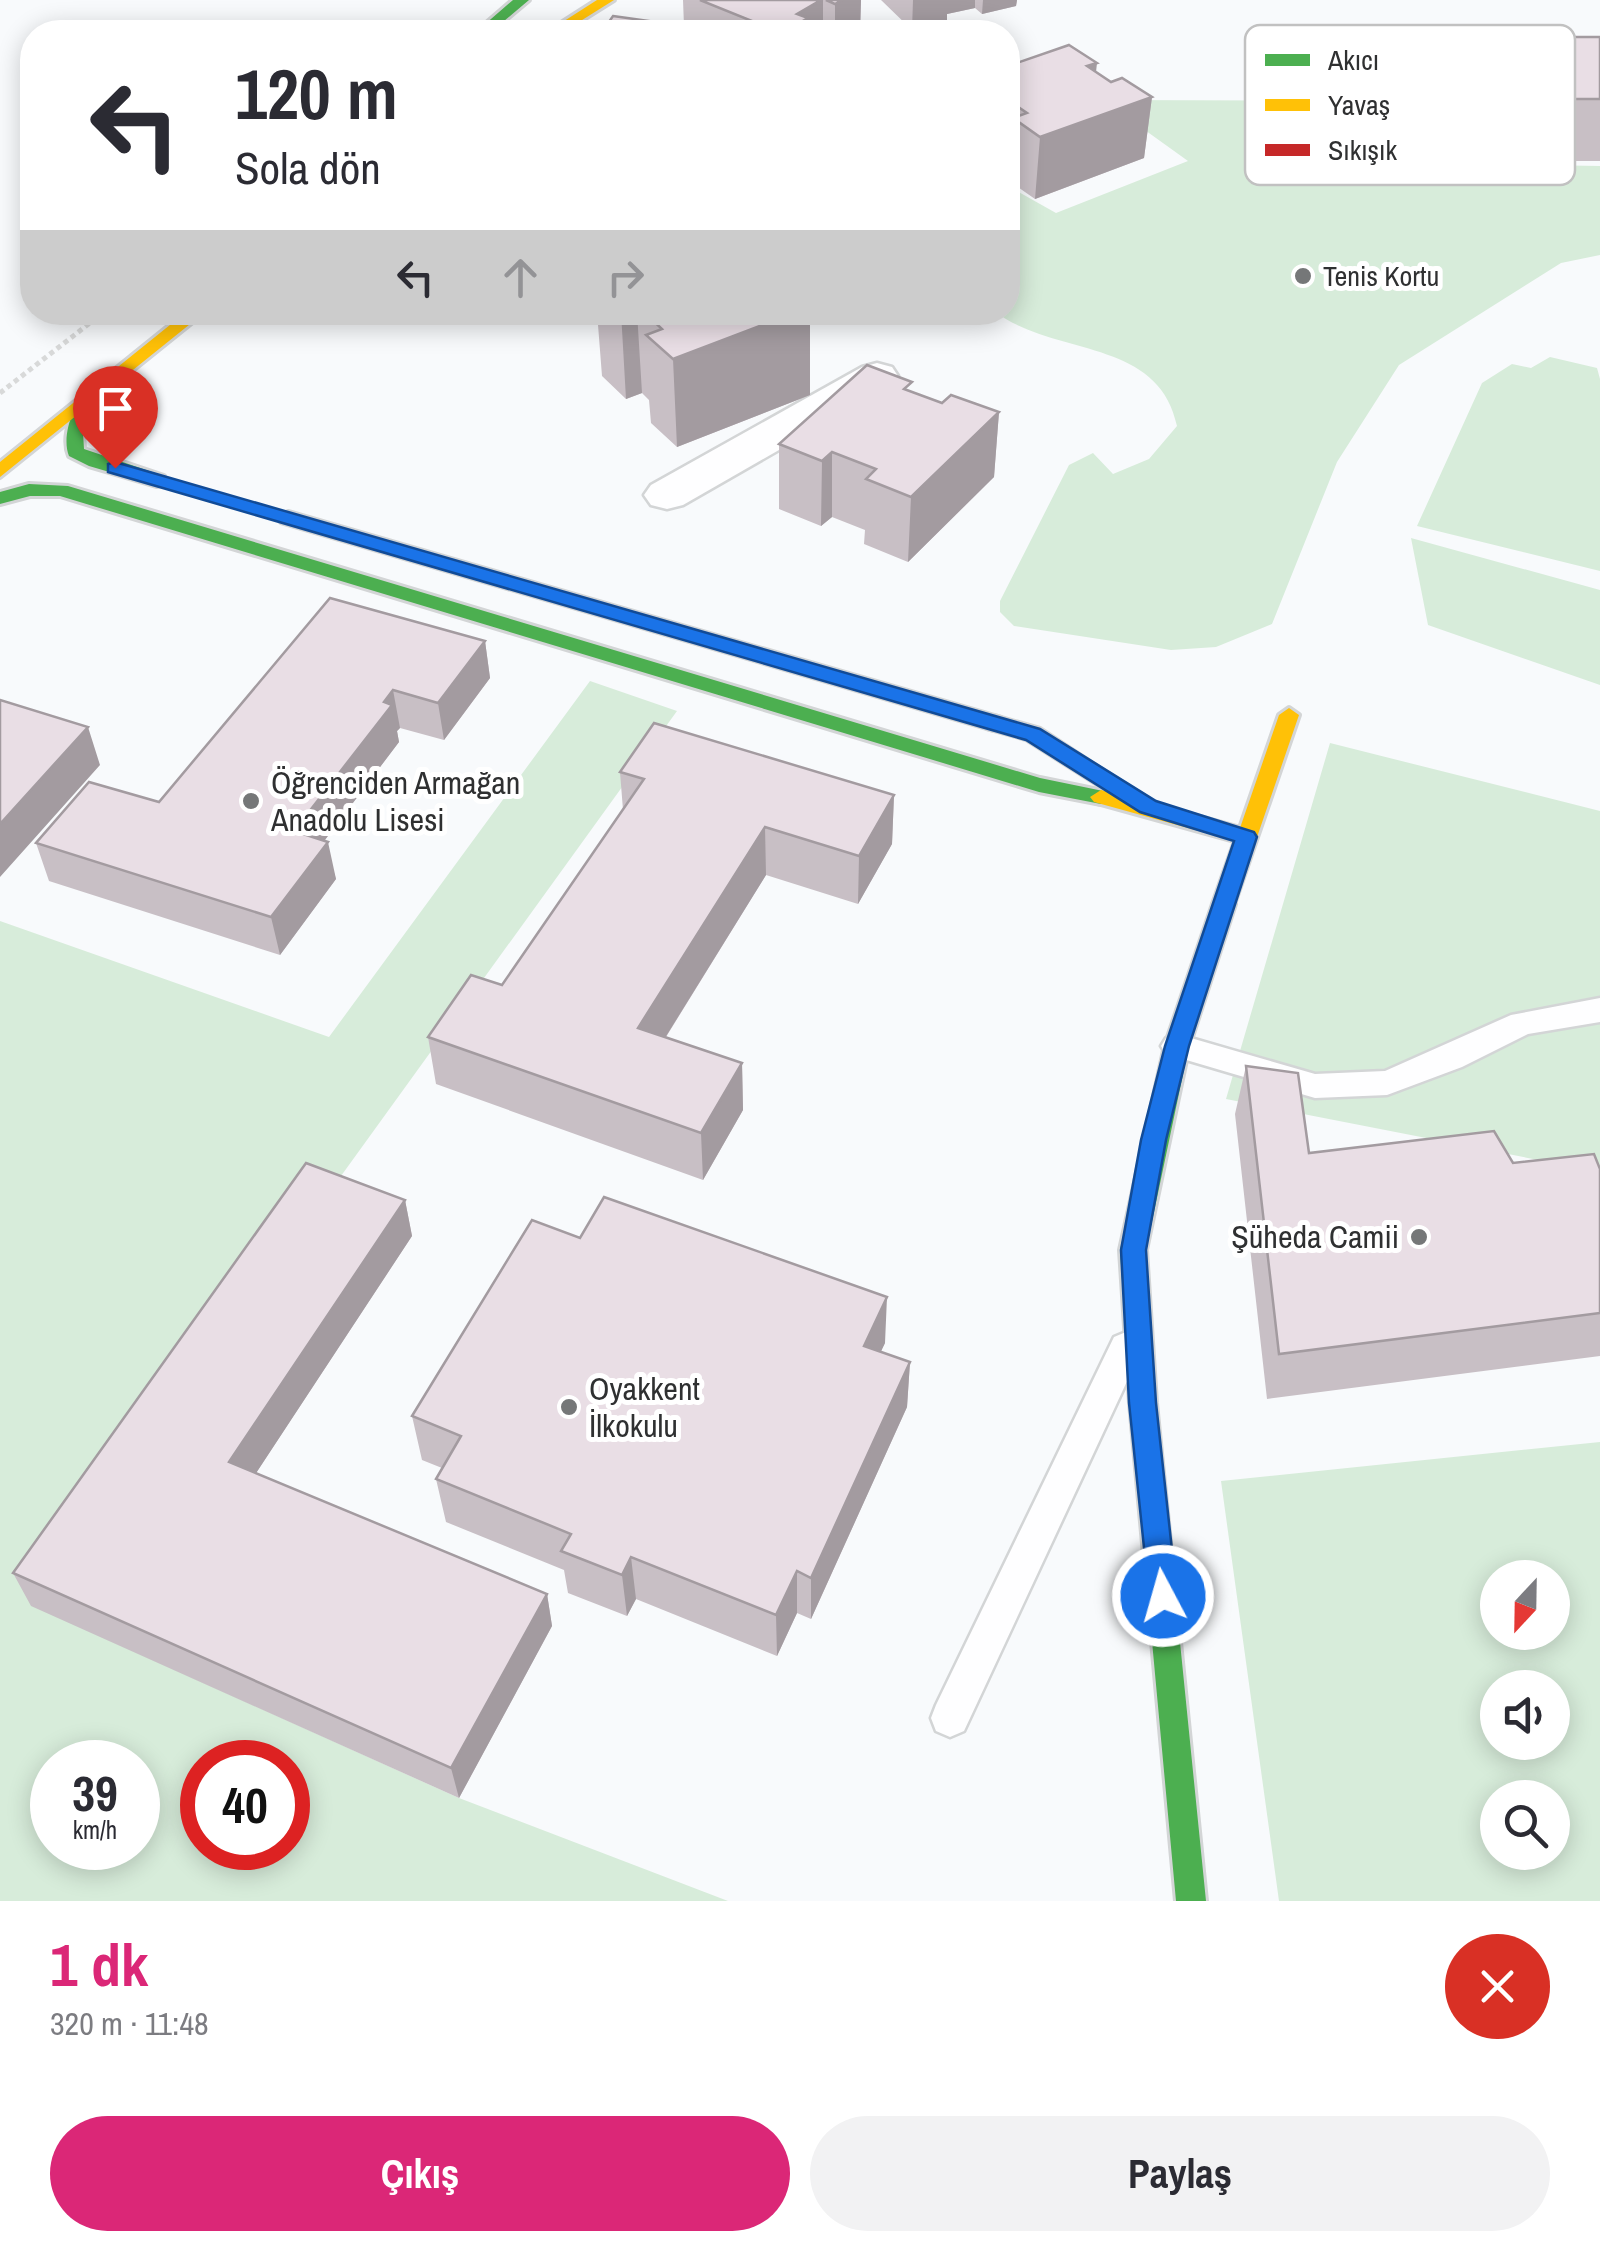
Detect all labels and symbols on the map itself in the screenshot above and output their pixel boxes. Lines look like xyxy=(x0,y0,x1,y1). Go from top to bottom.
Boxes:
legend xyxy=(1245,25,1575,185)
text: Akıcı xyxy=(1327,41,1379,79)
text: Yavaş xyxy=(1328,86,1390,124)
text: Sıkışık xyxy=(1328,131,1397,169)
place label: Tenis Kortu xyxy=(1323,257,1439,295)
marker: Tenis Kortu xyxy=(1292,265,1314,287)
pin xyxy=(73,366,158,469)
place label: Öğrenciden Armağan Anadolu Lisesi xyxy=(270,761,520,841)
marker: Öğrenciden Armağan Anadolu Lisesi xyxy=(240,790,262,812)
place label: Şüheda Camii xyxy=(1231,1215,1399,1258)
marker: Şüheda Camii xyxy=(1408,1226,1430,1248)
place label: Oyakkent İlkokulu xyxy=(589,1367,700,1447)
marker: Oyakkent İlkokulu xyxy=(558,1396,580,1418)
position arrow xyxy=(1111,1544,1215,1648)
north arrow xyxy=(1480,1560,1570,1650)
speed limit sign: 40 xyxy=(180,1740,310,1870)

